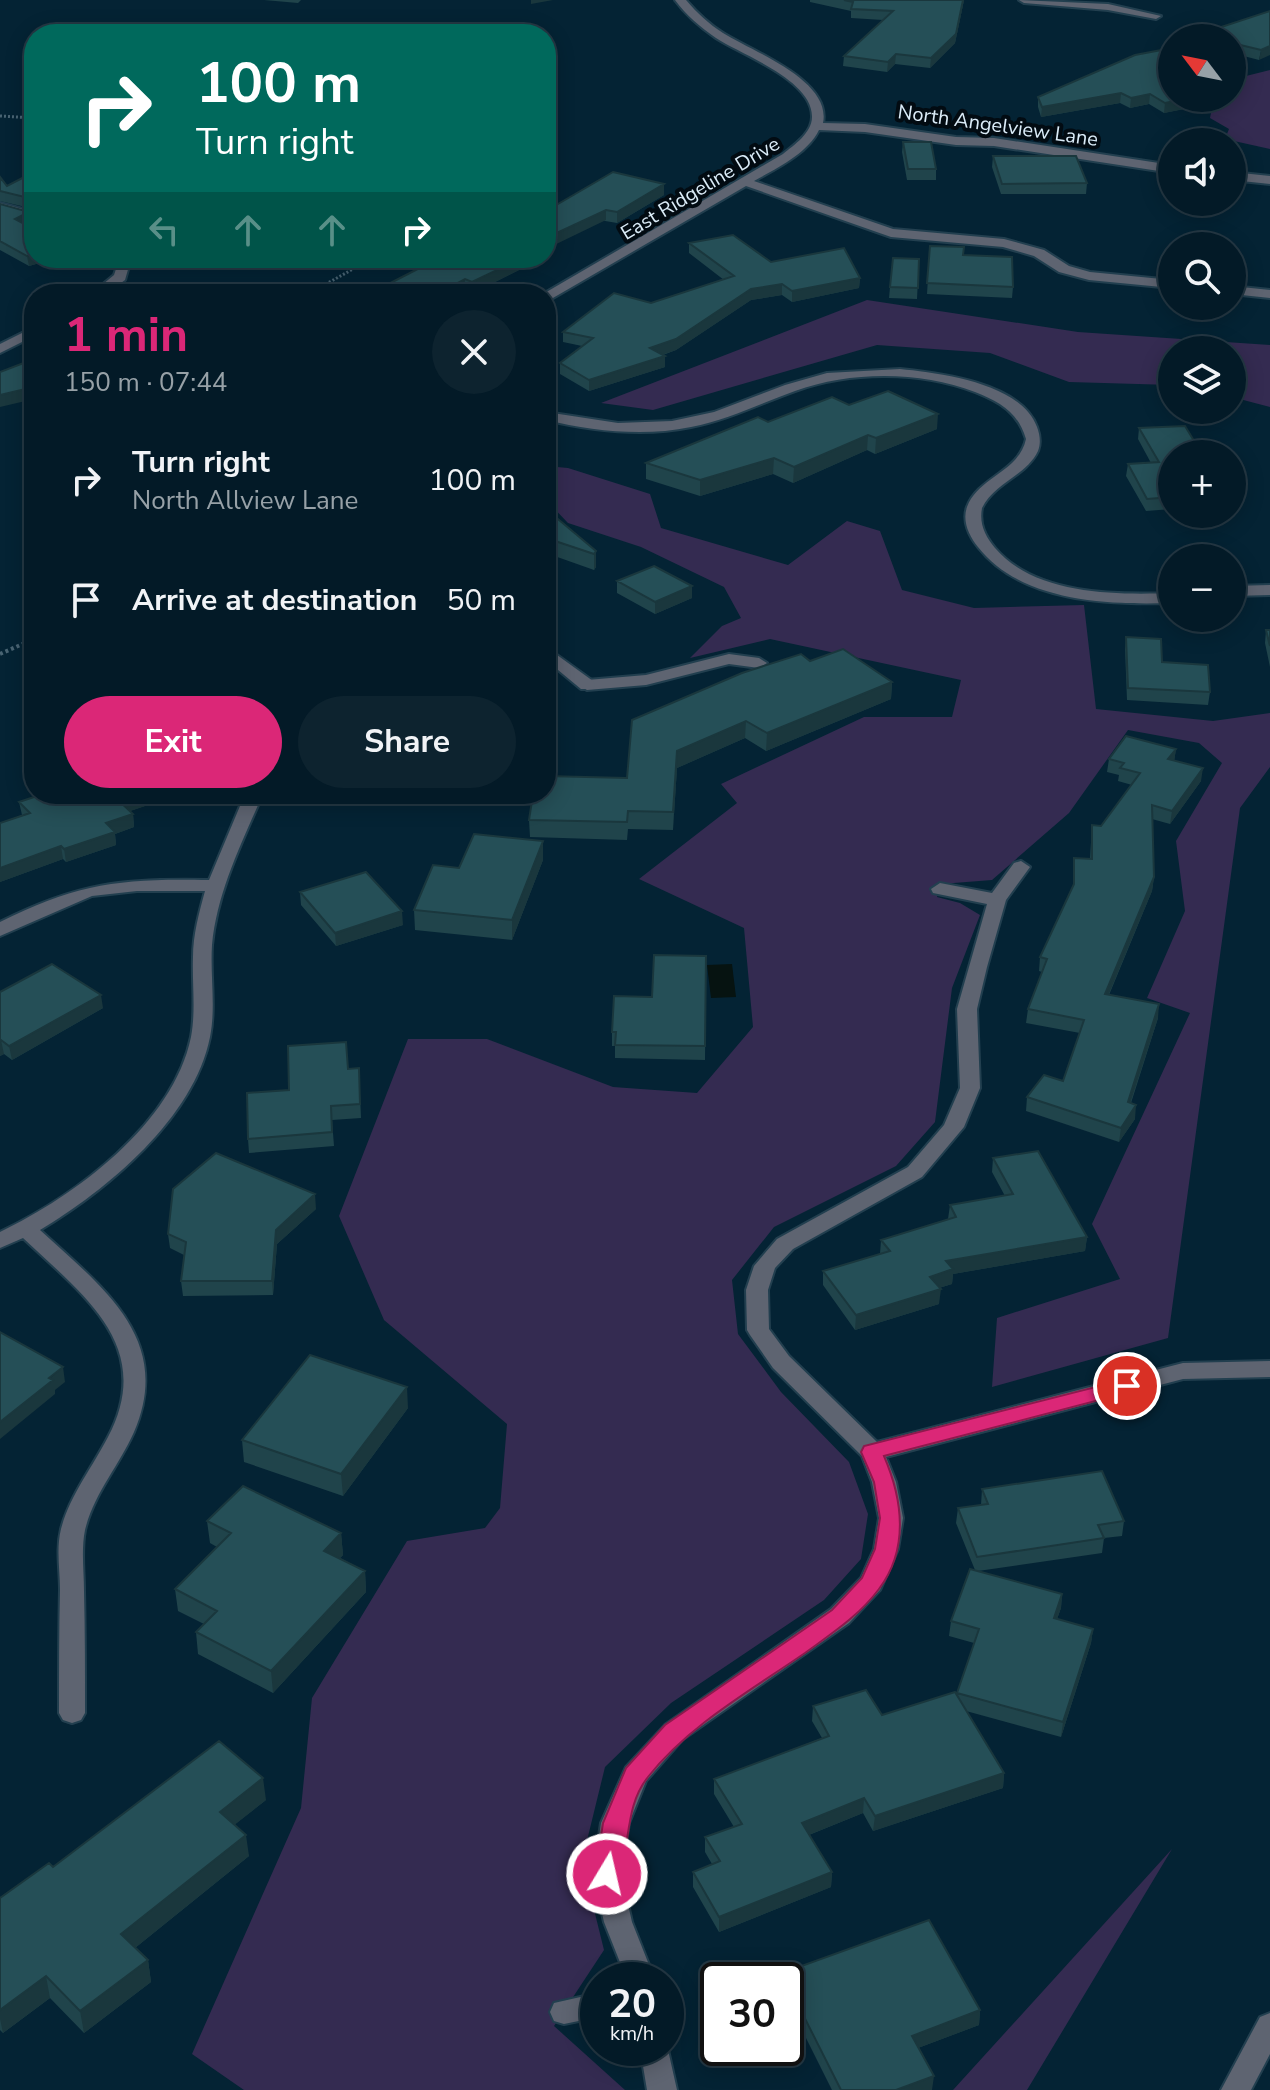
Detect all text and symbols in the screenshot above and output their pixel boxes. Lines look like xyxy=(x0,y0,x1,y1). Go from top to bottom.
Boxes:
north arrow xyxy=(1158,24,1246,112)
map controls xyxy=(1158,24,1246,632)
text: 100 m xyxy=(196,45,361,122)
icon: right xyxy=(64,56,168,160)
street label: North Angelview Lane xyxy=(896,98,1100,153)
text: Turn right xyxy=(196,118,353,167)
button: sound xyxy=(1158,128,1246,216)
street label: East Ridgeline Drive xyxy=(616,130,785,247)
icon: left xyxy=(142,208,186,252)
icon: ahead xyxy=(226,208,270,252)
icon: ahead xyxy=(310,208,354,252)
icon: right xyxy=(394,208,438,252)
button: search xyxy=(1158,232,1246,320)
text: 1 min xyxy=(64,302,188,368)
button: close xyxy=(432,310,516,394)
button: layers xyxy=(1158,336,1246,424)
text: 150 m · 07:44 xyxy=(64,365,227,400)
button: + xyxy=(1158,440,1246,528)
text: Turn right xyxy=(132,442,270,483)
icon: right xyxy=(64,458,108,502)
text: 100 m xyxy=(429,460,516,501)
text: North Allview Lane xyxy=(132,483,358,518)
button: − xyxy=(1158,544,1246,632)
icon: arrive xyxy=(64,578,108,622)
text: Arrive at destination xyxy=(132,580,417,621)
text: 50 m xyxy=(447,580,516,621)
button: Exit xyxy=(64,696,282,788)
button: Share xyxy=(298,696,516,788)
pin xyxy=(1093,1352,1161,1420)
icon: arrive xyxy=(1105,1364,1149,1408)
position arrow xyxy=(565,1832,649,1916)
speed limit sign: 30 xyxy=(700,1962,804,2066)
text: 20 xyxy=(608,1977,656,2031)
text: km/h xyxy=(610,2020,654,2047)

